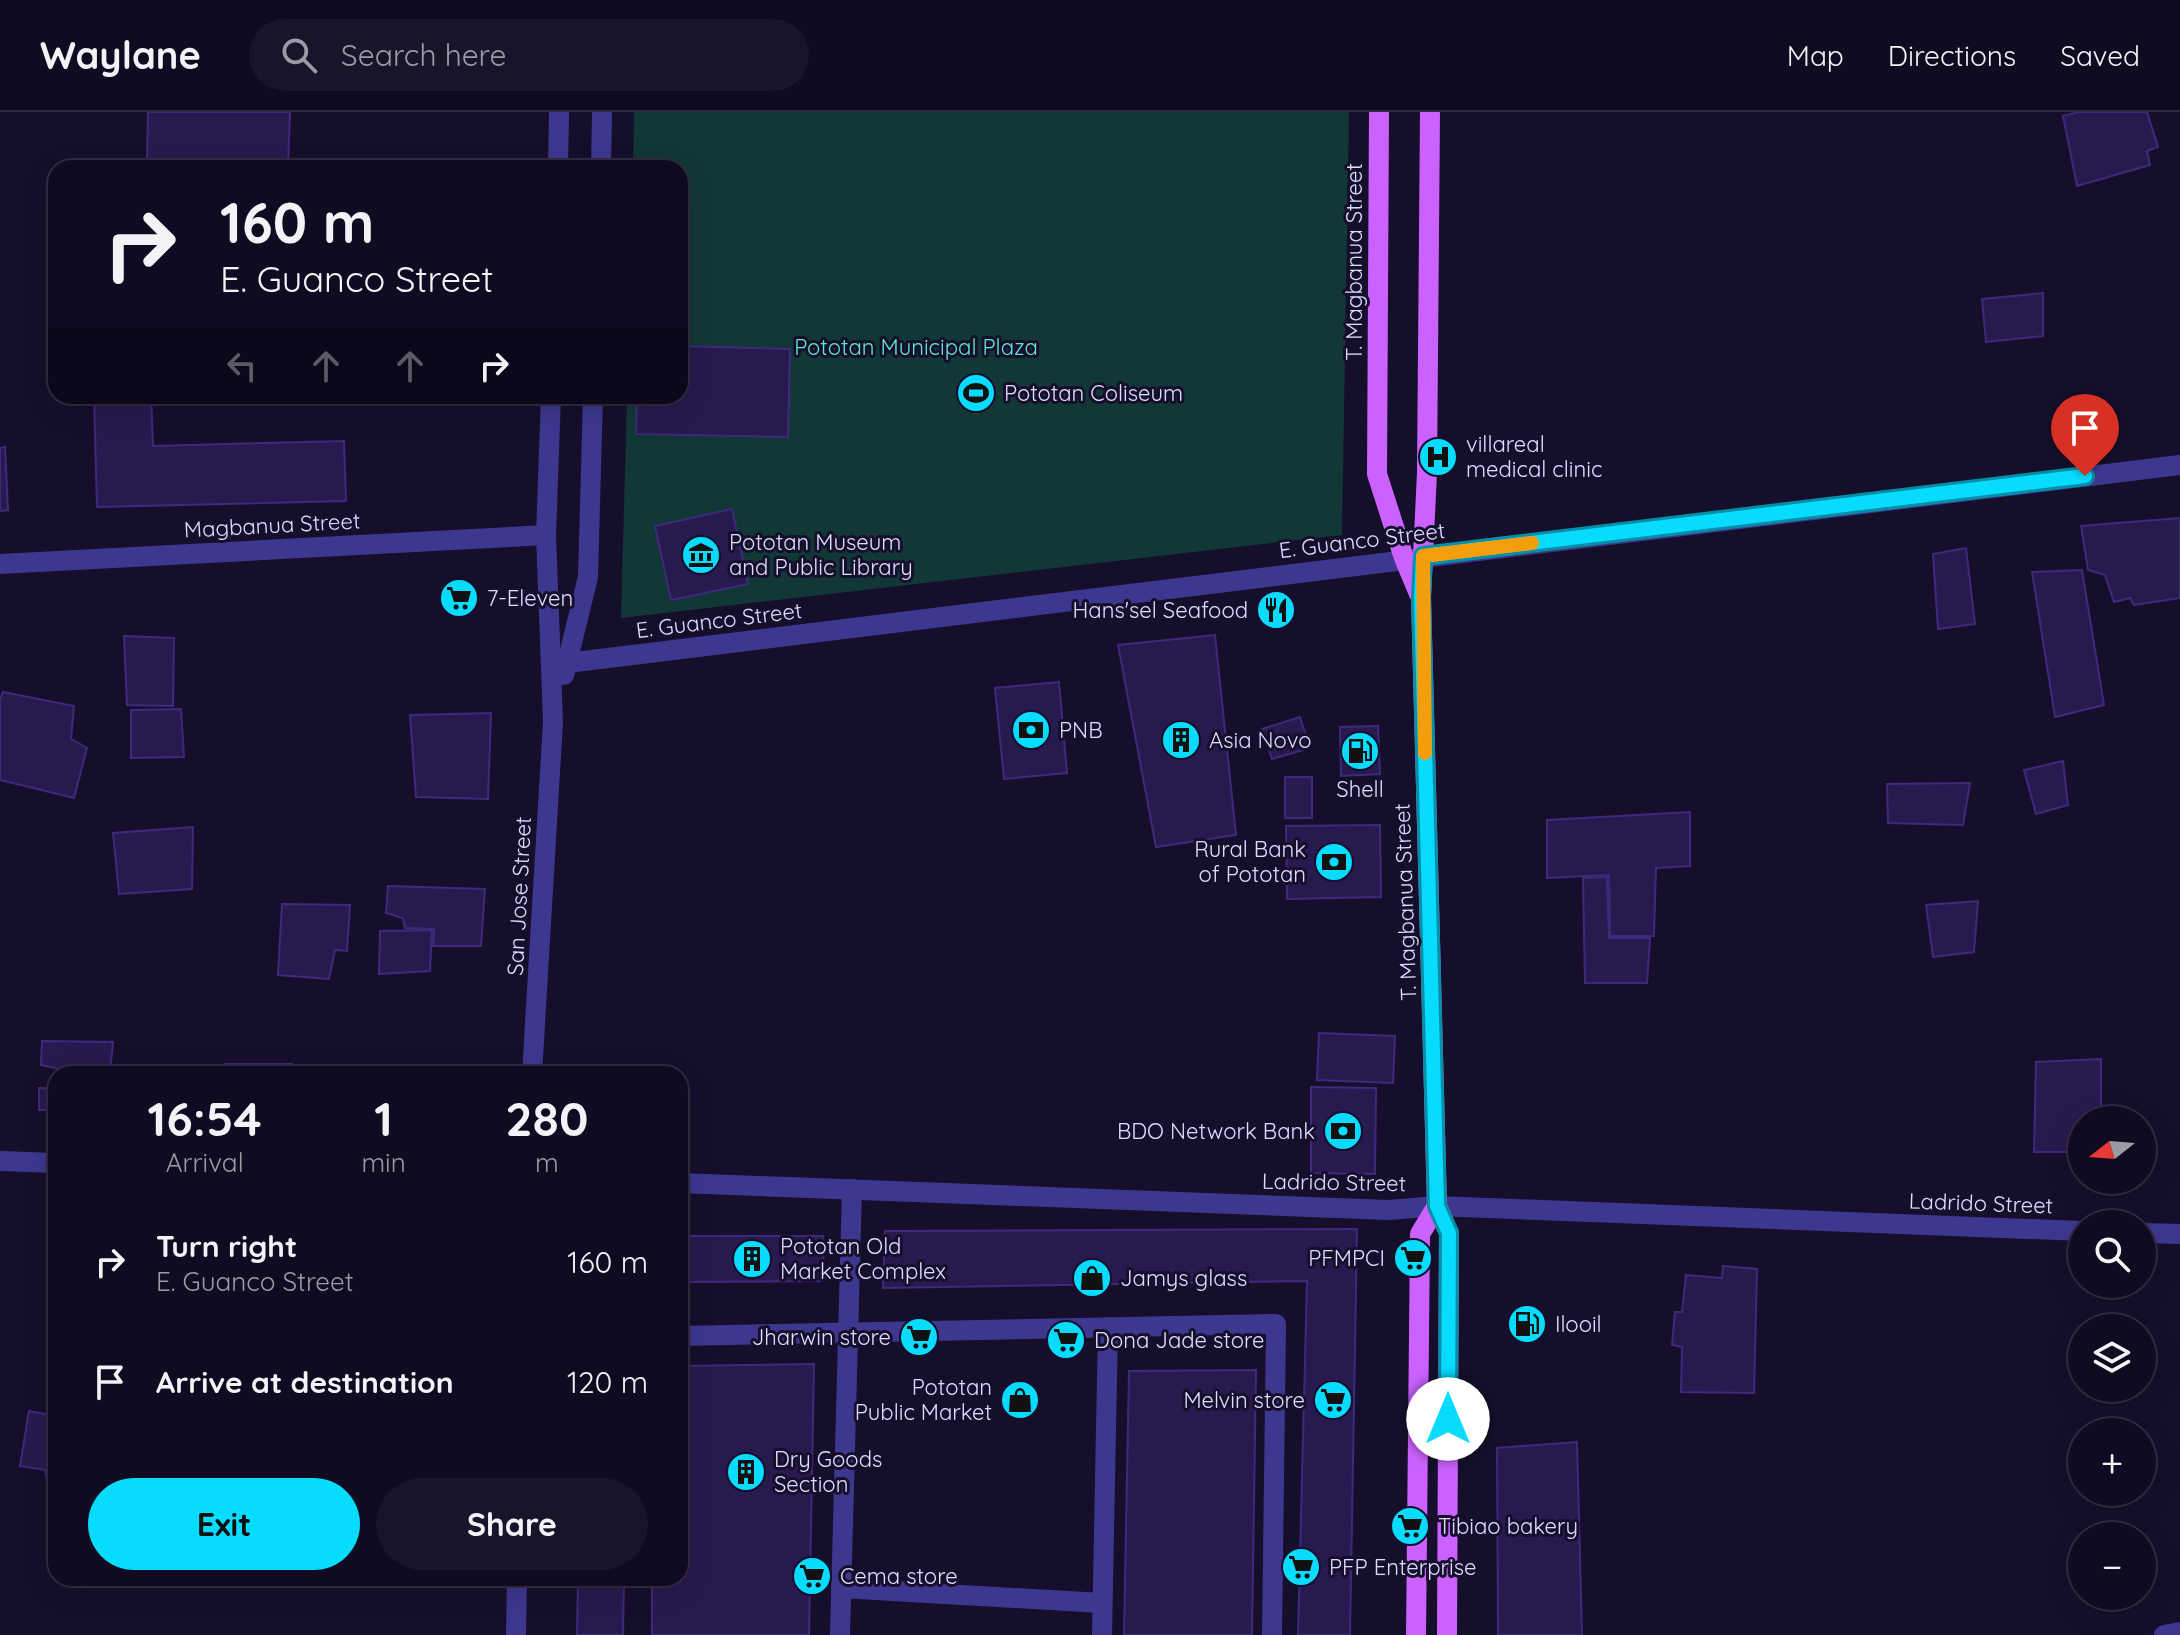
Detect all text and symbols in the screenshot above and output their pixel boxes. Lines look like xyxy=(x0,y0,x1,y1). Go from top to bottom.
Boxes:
search box xyxy=(249,19,809,91)
text: Waylane xyxy=(40,31,201,79)
icon: search xyxy=(277,33,321,77)
text: Search here xyxy=(341,36,506,74)
text: Map xyxy=(1787,38,1844,73)
text: Directions xyxy=(1888,38,2016,73)
text: Saved xyxy=(2060,38,2140,73)
street label: T. Magbanua Street xyxy=(1340,163,1368,361)
text: 160 m xyxy=(220,187,374,257)
icon: right xyxy=(88,192,192,296)
text: E. Guanco Street xyxy=(220,256,494,301)
park label: Pototan Municipal Plaza xyxy=(794,333,1038,361)
icon: left xyxy=(220,344,264,388)
icon: ahead xyxy=(304,344,348,388)
icon: ahead xyxy=(388,344,432,388)
icon: right xyxy=(472,344,516,388)
sports icon: Pototan Coliseum xyxy=(955,372,997,414)
place label: Pototan Coliseum xyxy=(1004,379,1183,407)
pin xyxy=(2051,394,2119,476)
icon: arrive xyxy=(2063,406,2107,450)
place label: villareal medical clinic xyxy=(1466,430,1602,483)
hospital icon: villareal medical clinic xyxy=(1417,436,1459,478)
street label: Magbanua Street xyxy=(183,506,361,544)
street label: E. Guanco Street xyxy=(1277,516,1447,564)
place label: Pototan Museum and Public Library xyxy=(729,528,913,581)
museum icon: Pototan Museum and Public Library xyxy=(680,534,722,576)
supermarket icon: 7-Eleven xyxy=(438,577,480,619)
place label: 7-Eleven xyxy=(487,584,573,612)
restaurant icon: Hans'sel Seafood xyxy=(1255,589,1297,631)
street label: E. Guanco Street xyxy=(634,596,804,644)
place label: Hans'sel Seafood xyxy=(1073,596,1248,624)
bank icon: PNB xyxy=(1010,709,1052,751)
place label: PNB xyxy=(1059,716,1102,744)
building icon: Asia Novo xyxy=(1160,719,1202,761)
place label: Asia Novo xyxy=(1209,726,1312,754)
fuel station icon: Shell xyxy=(1339,730,1381,772)
place label: Shell xyxy=(1336,775,1384,803)
street label: T. Magbanua Street xyxy=(1388,803,1422,1001)
street label: San Jose Street xyxy=(501,816,537,976)
place label: Rural Bank of Pototan xyxy=(1194,835,1306,888)
bank icon: Rural Bank of Pototan xyxy=(1313,841,1355,883)
text: 16:54 xyxy=(148,1088,262,1148)
text: 1 xyxy=(374,1088,393,1148)
text: 280 xyxy=(505,1088,588,1148)
north arrow xyxy=(2068,1106,2156,1194)
map controls xyxy=(2068,1106,2156,1610)
bank icon: BDO Network Bank xyxy=(1322,1110,1364,1152)
place label: BDO Network Bank xyxy=(1117,1117,1315,1145)
text: Arrival xyxy=(166,1146,244,1179)
text: min xyxy=(361,1146,406,1179)
text: m xyxy=(535,1146,559,1179)
street label: Ladrido Street xyxy=(1262,1167,1406,1197)
street label: Ladrido Street xyxy=(1908,1186,2054,1220)
button: search xyxy=(2068,1210,2156,1298)
text: Turn right xyxy=(156,1227,297,1265)
place label: Pototan Old Market Complex xyxy=(780,1232,946,1285)
supermarket icon: PFMPCI xyxy=(1392,1237,1434,1279)
building icon: Pototan Old Market Complex xyxy=(731,1238,773,1280)
icon: right xyxy=(88,1240,132,1284)
text: 160 m xyxy=(567,1243,648,1281)
place label: PFMPCI xyxy=(1308,1244,1385,1272)
shop icon: Jamys glass xyxy=(1071,1257,1113,1299)
place label: Jamys glass xyxy=(1120,1264,1247,1292)
text: E. Guanco Street xyxy=(156,1265,354,1298)
fuel station icon: Ilooil xyxy=(1506,1303,1548,1345)
place label: Ilooil xyxy=(1555,1310,1602,1338)
button: layers xyxy=(2068,1314,2156,1402)
supermarket icon: Jharwin store xyxy=(898,1316,940,1358)
supermarket icon: Dona Jade store xyxy=(1045,1319,1087,1361)
place label: Jharwin store xyxy=(752,1323,891,1351)
place label: Dona Jade store xyxy=(1094,1326,1264,1354)
icon: arrive xyxy=(88,1360,132,1404)
text: Arrive at destination xyxy=(156,1363,454,1401)
text: 120 m xyxy=(567,1363,648,1401)
place label: Pototan Public Market xyxy=(855,1373,992,1426)
position arrow xyxy=(1406,1377,1490,1461)
shop icon: Pototan Public Market xyxy=(999,1379,1041,1421)
supermarket icon: Melvin store xyxy=(1312,1379,1354,1421)
place label: Melvin store xyxy=(1183,1386,1305,1414)
button: + xyxy=(2068,1418,2156,1506)
place label: Dry Goods Section xyxy=(774,1445,882,1498)
building icon: Dry Goods Section xyxy=(725,1451,767,1493)
button: Exit xyxy=(88,1478,360,1570)
button: Share xyxy=(376,1478,648,1570)
supermarket icon: Tibiao bakery xyxy=(1389,1505,1431,1547)
place label: Tibiao bakery xyxy=(1438,1512,1578,1540)
button: − xyxy=(2068,1522,2156,1610)
supermarket icon: PFP Enterprise xyxy=(1280,1546,1322,1588)
place label: PFP Enterprise xyxy=(1329,1553,1476,1581)
supermarket icon: Cema store xyxy=(791,1555,833,1597)
place label: Cema store xyxy=(840,1562,958,1590)

